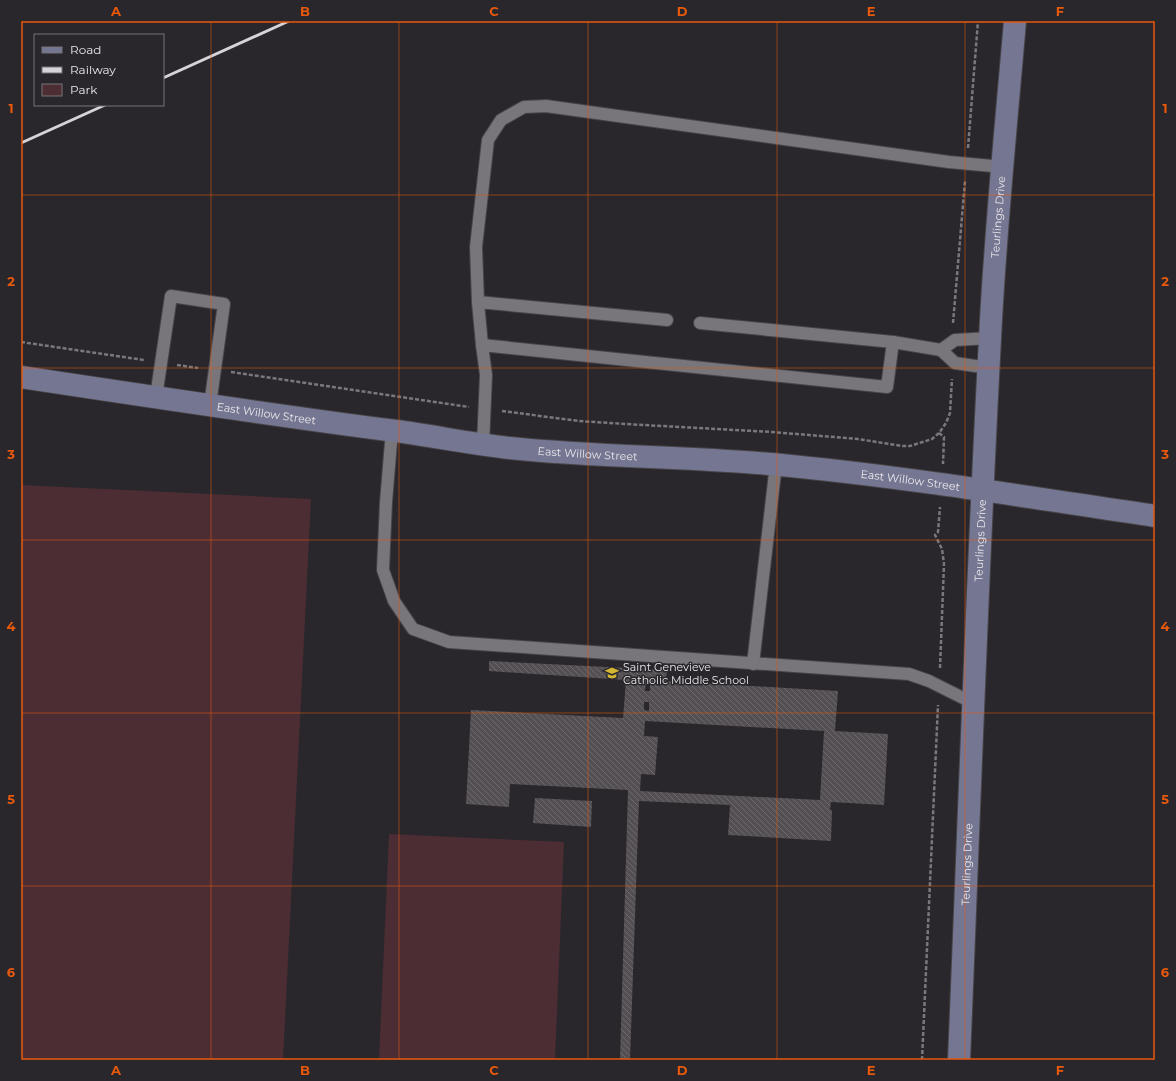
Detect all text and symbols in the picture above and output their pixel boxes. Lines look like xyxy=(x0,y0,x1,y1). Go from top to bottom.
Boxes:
text: A xyxy=(110,3,122,19)
text: B xyxy=(300,3,310,19)
text: C xyxy=(489,3,499,19)
text: D xyxy=(677,3,688,19)
text: E xyxy=(867,3,876,19)
text: F xyxy=(1056,3,1064,19)
legend xyxy=(34,34,164,106)
text: Road xyxy=(70,42,101,57)
text: Railway xyxy=(70,62,116,77)
text: Park xyxy=(70,82,98,97)
text: 1 xyxy=(8,100,14,116)
text: 1 xyxy=(1162,100,1168,116)
street label: Teurlings Drive xyxy=(988,175,1008,258)
text: 2 xyxy=(7,273,15,289)
text: 2 xyxy=(1161,273,1169,289)
street label: East Willow Street xyxy=(216,399,317,427)
street label: East Willow Street xyxy=(537,444,638,463)
text: 3 xyxy=(6,446,15,462)
text: 3 xyxy=(1160,446,1169,462)
street label: East Willow Street xyxy=(860,467,961,494)
street label: Teurlings Drive xyxy=(971,499,989,582)
text: 4 xyxy=(7,618,16,634)
text: 4 xyxy=(1161,618,1170,634)
place label: Saint Genevieve Catholic Middle School xyxy=(623,660,749,687)
school or university icon: Saint Genevieve Catholic Middle School xyxy=(604,665,620,681)
text: 5 xyxy=(7,791,15,807)
text: 5 xyxy=(1161,791,1169,807)
street label: Teurlings Drive xyxy=(958,823,975,906)
text: 6 xyxy=(7,964,16,980)
text: 6 xyxy=(1161,964,1170,980)
text: A xyxy=(110,1062,122,1078)
text: B xyxy=(300,1062,310,1078)
text: C xyxy=(489,1062,499,1078)
text: D xyxy=(677,1062,688,1078)
text: E xyxy=(867,1062,876,1078)
text: F xyxy=(1056,1062,1064,1078)

